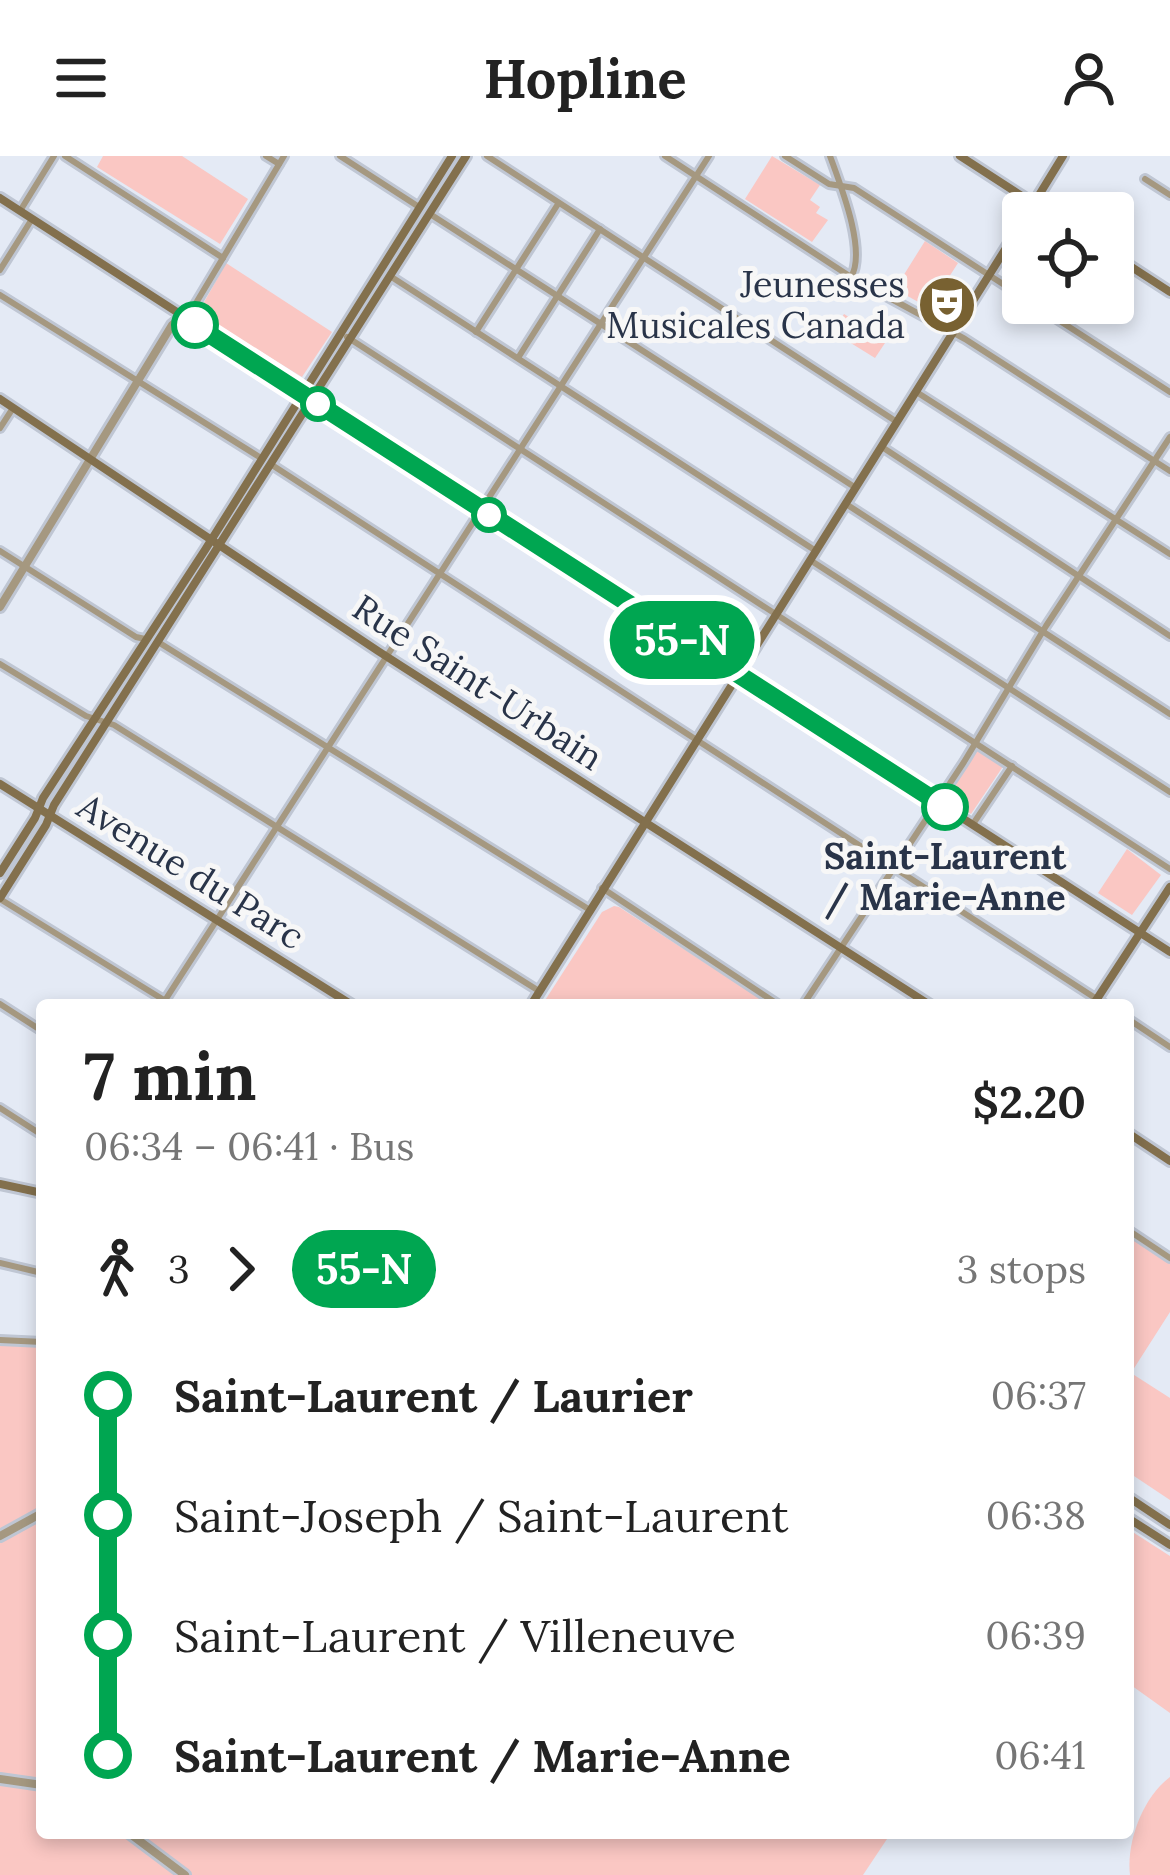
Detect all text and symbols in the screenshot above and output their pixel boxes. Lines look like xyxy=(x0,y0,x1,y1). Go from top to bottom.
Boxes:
text: Hopline xyxy=(484,44,687,113)
icon: menu xyxy=(48,45,114,111)
icon: person xyxy=(1056,45,1122,111)
map controls xyxy=(1002,192,1134,324)
button: locate xyxy=(1002,192,1134,324)
place label: Jeunesses Musicales Canada xyxy=(606,261,905,348)
theatre icon: Jeunesses Musicales Canada xyxy=(916,274,978,336)
unlabelled marker xyxy=(173,303,217,347)
unlabelled marker xyxy=(302,388,334,420)
unlabelled marker xyxy=(473,499,505,531)
street label: Rue Saint-Urbain xyxy=(344,584,612,780)
line badge: 55-N xyxy=(598,601,766,679)
text: 55-N xyxy=(634,613,730,667)
street label: Avenue du Parc xyxy=(68,782,313,959)
marker: Saint-Laurent / Marie-Anne xyxy=(923,785,967,829)
place label: Saint-Laurent / Marie-Anne xyxy=(824,833,1067,920)
text: 7 min xyxy=(84,1034,257,1118)
text: $2.20 xyxy=(972,1073,1086,1130)
text: 06:34 – 06:41 · Bus xyxy=(84,1121,414,1171)
icon: walk xyxy=(84,1236,150,1302)
icon: forward xyxy=(208,1236,274,1302)
text: 55-N xyxy=(316,1242,412,1296)
text: 3 xyxy=(168,1244,190,1294)
text: 3 stops xyxy=(957,1244,1086,1294)
text: Saint-Laurent / Laurier xyxy=(174,1367,693,1424)
text: 06:37 xyxy=(991,1370,1086,1420)
text: Saint-Joseph / Saint-Laurent xyxy=(174,1487,789,1544)
text: 06:38 xyxy=(986,1490,1086,1540)
text: Saint-Laurent / Villeneuve xyxy=(174,1607,736,1664)
text: 06:39 xyxy=(985,1610,1086,1660)
text: Saint-Laurent / Marie-Anne xyxy=(174,1727,791,1784)
text: 06:41 xyxy=(994,1730,1086,1780)

